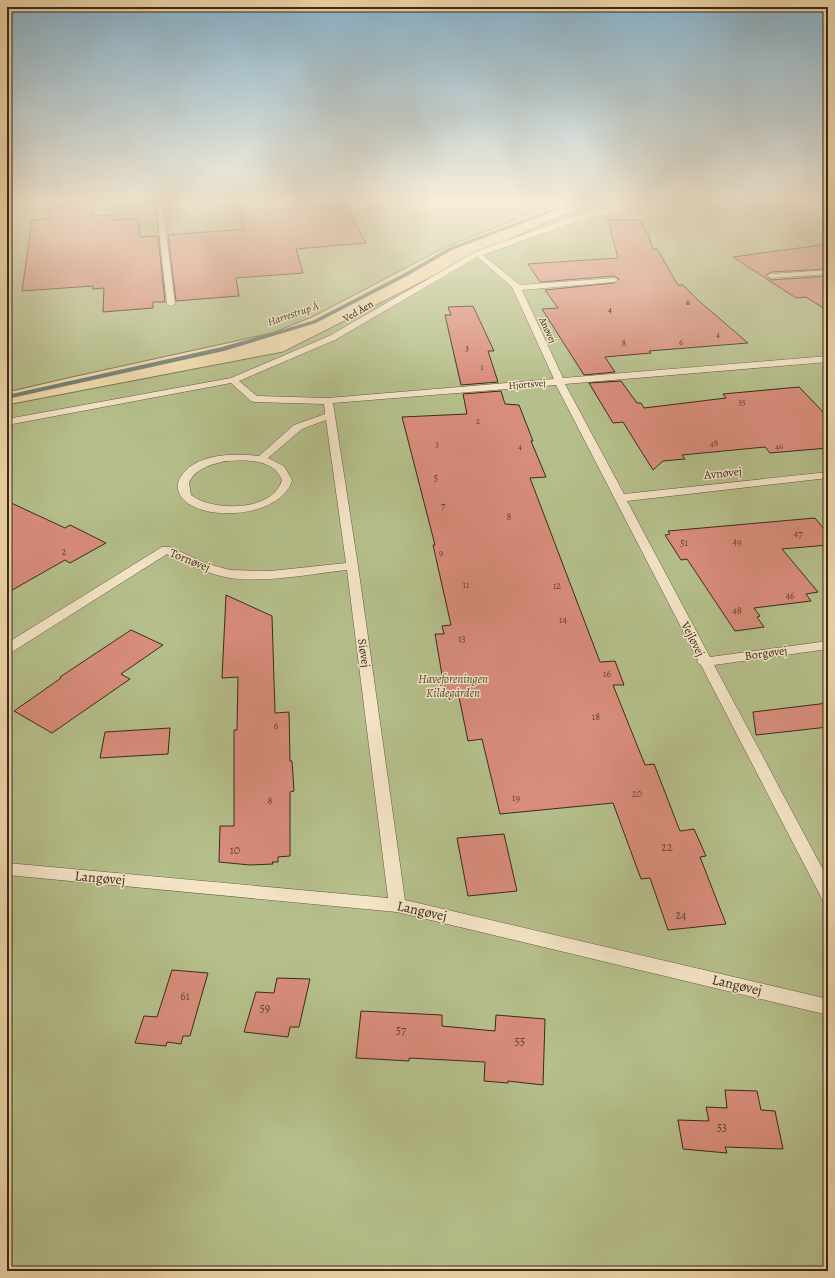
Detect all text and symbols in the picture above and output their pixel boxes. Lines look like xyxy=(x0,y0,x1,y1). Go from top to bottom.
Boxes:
house number: 6 xyxy=(686,296,690,308)
street label: Ved Åen xyxy=(340,297,376,325)
water label: Harrestrup Å xyxy=(265,298,321,330)
house number: 4 xyxy=(608,303,612,315)
street label: Anøvej xyxy=(536,314,560,345)
house number: 4 xyxy=(716,328,720,340)
house number: 6 xyxy=(679,336,683,348)
house number: 8 xyxy=(622,337,626,349)
house number: 3 xyxy=(465,342,469,354)
house number: 1 xyxy=(480,361,484,373)
street label: Hjortsvej xyxy=(508,376,546,392)
house number: 35 xyxy=(738,396,746,408)
house number: 2 xyxy=(476,415,481,427)
house number: 48 xyxy=(710,437,718,449)
house number: 3 xyxy=(435,438,439,450)
house number: 4 xyxy=(518,440,522,452)
house number: 46 xyxy=(775,440,783,452)
street label: Avnøvej xyxy=(702,463,743,483)
house number: 5 xyxy=(434,471,438,484)
house number: 7 xyxy=(441,499,446,512)
house number: 8 xyxy=(507,510,512,523)
house number: 47 xyxy=(794,527,803,540)
house number: 49 xyxy=(732,535,742,548)
house number: 51 xyxy=(680,536,688,549)
house number: 2 xyxy=(62,545,67,558)
street label: Tornøvej xyxy=(167,545,213,575)
house number: 9 xyxy=(439,546,444,559)
house number: 11 xyxy=(463,578,470,591)
house number: 12 xyxy=(553,579,561,592)
house number: 46 xyxy=(785,589,795,602)
house number: 48 xyxy=(732,604,742,617)
house number: 14 xyxy=(559,613,567,626)
street label: Vejløvej xyxy=(677,618,709,659)
house number: 13 xyxy=(458,632,466,645)
street label: Siøvej xyxy=(354,638,374,668)
street label: Borgøvej xyxy=(744,642,788,664)
house number: 16 xyxy=(603,667,611,680)
park label: Haveforeningen Kildegården xyxy=(418,671,488,701)
house number: 18 xyxy=(592,710,600,723)
house number: 6 xyxy=(274,719,279,732)
house number: 20 xyxy=(632,787,642,800)
house number: 19 xyxy=(512,791,520,804)
house number: 8 xyxy=(268,794,273,807)
house number: 22 xyxy=(661,839,673,855)
house number: 10 xyxy=(230,842,240,858)
street label: Langøvej xyxy=(74,866,126,890)
street label: Langøvej xyxy=(395,896,449,926)
house number: 24 xyxy=(675,907,687,923)
street label: Langøvej xyxy=(710,970,764,1000)
house number: 61 xyxy=(180,988,190,1004)
house number: 59 xyxy=(260,1000,270,1016)
house number: 57 xyxy=(396,1022,407,1038)
house number: 55 xyxy=(515,1033,525,1049)
house number: 53 xyxy=(717,1119,727,1135)

